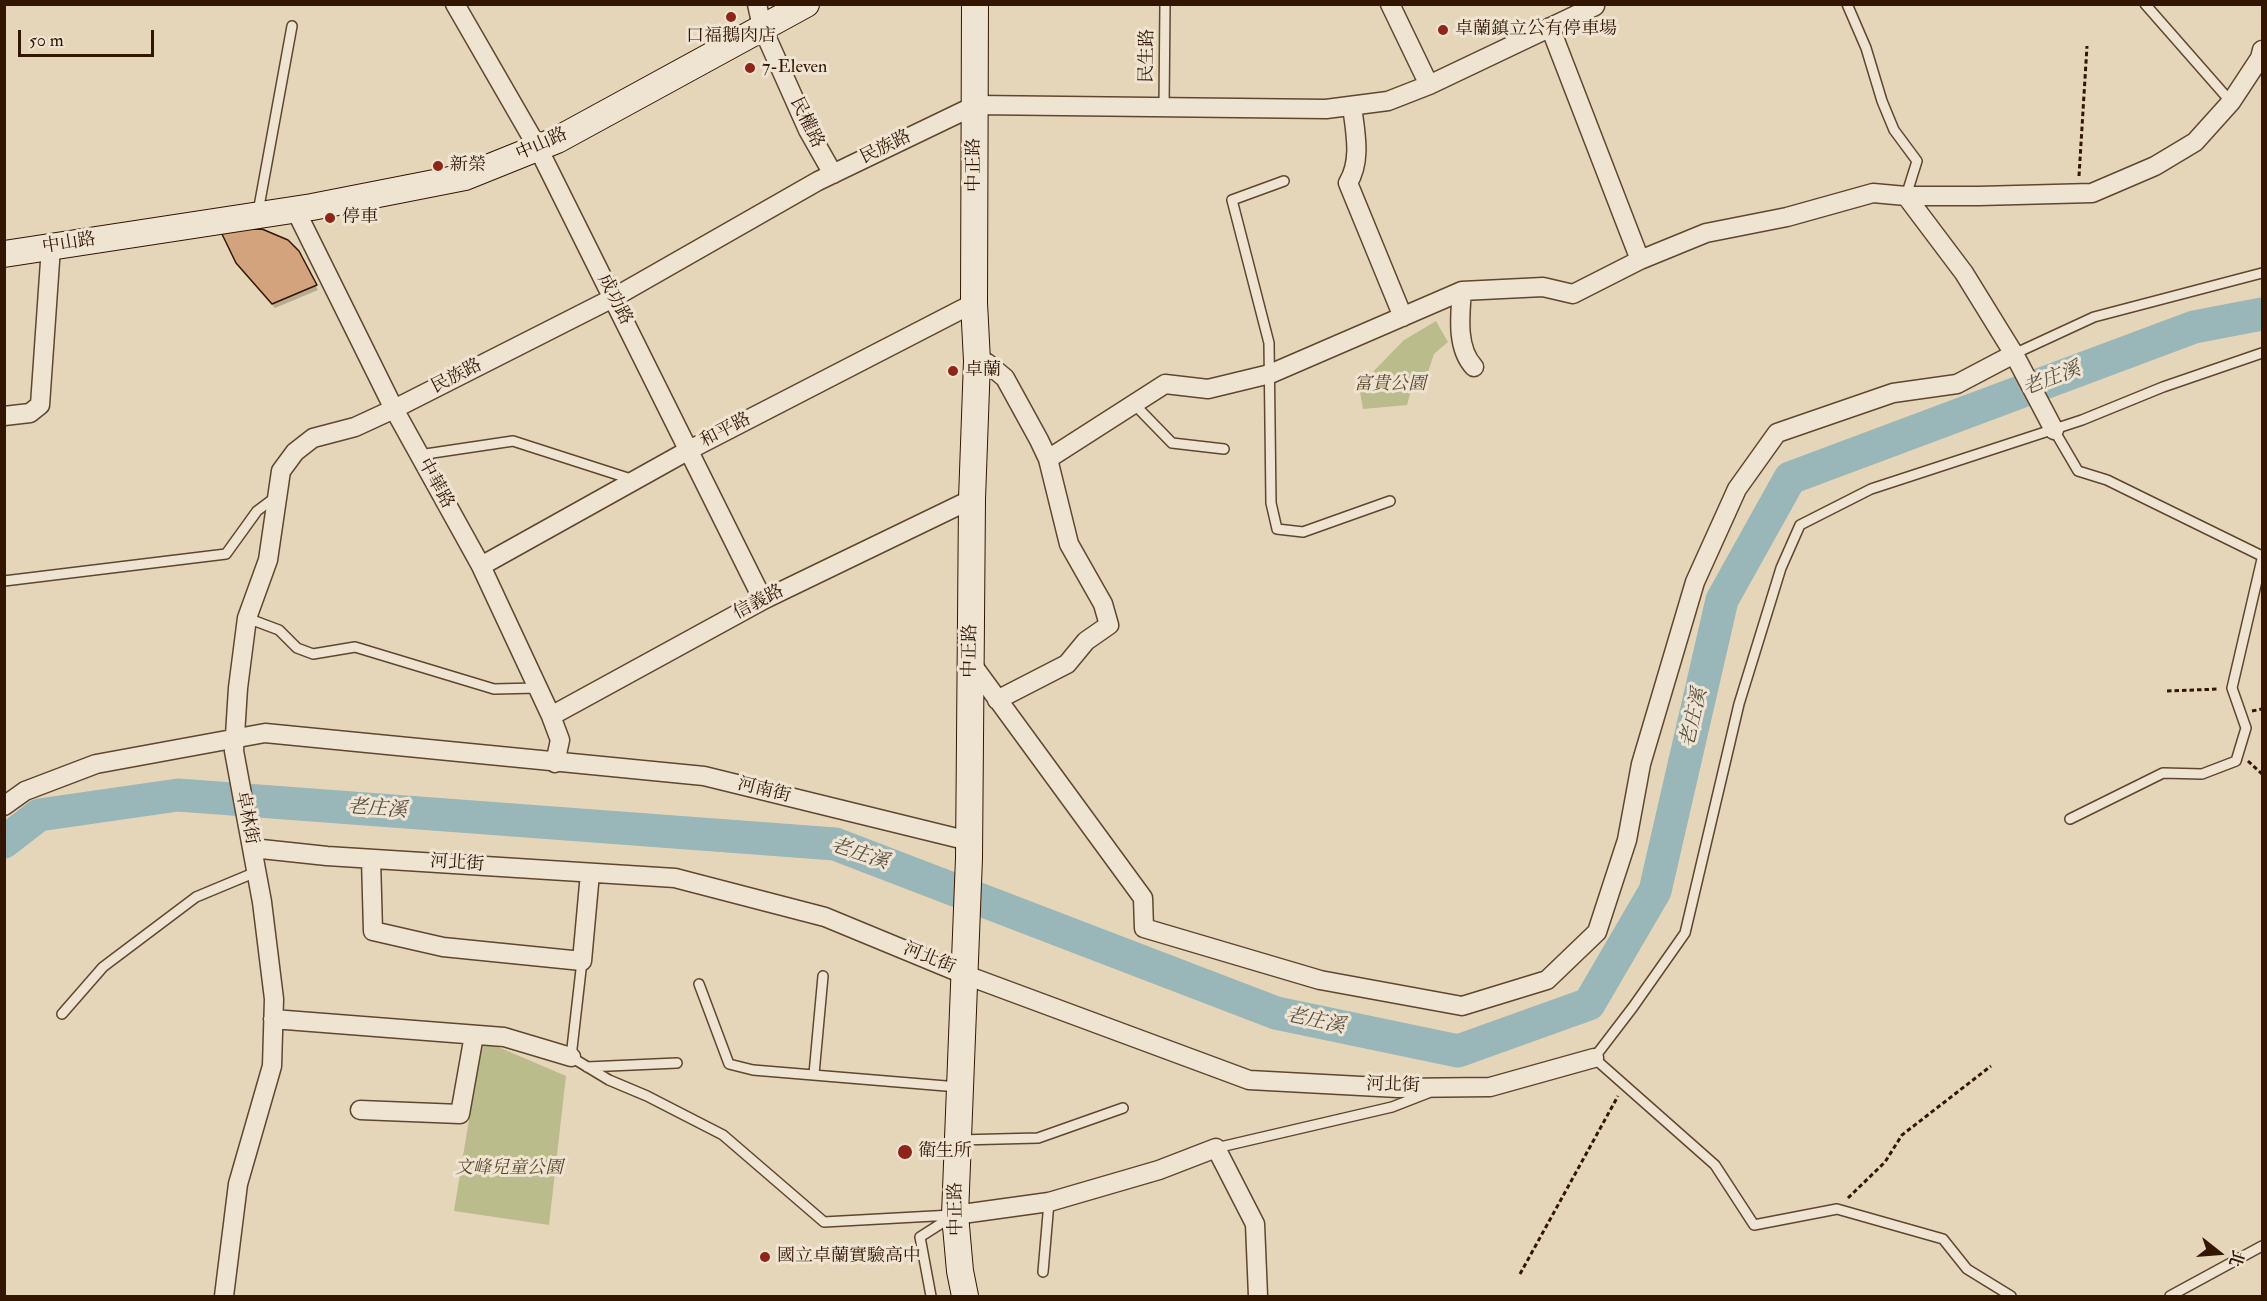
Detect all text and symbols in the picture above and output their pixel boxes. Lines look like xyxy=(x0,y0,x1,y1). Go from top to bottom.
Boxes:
marker: 口福鵝肉店 xyxy=(724,10,738,24)
scale bar xyxy=(21,18,158,56)
place label: 卓蘭鎮立公有停車場 xyxy=(1455,19,1617,41)
marker: 卓蘭鎮立公有停車場 xyxy=(1436,23,1450,37)
place label: 口福鵝肉店 xyxy=(686,26,776,48)
text: 50 m xyxy=(29,29,64,52)
street label: 民生路 xyxy=(1137,29,1159,83)
place label: 7-Eleven xyxy=(762,57,827,79)
marker: 7-Eleven xyxy=(743,61,757,75)
street label: 民權路 xyxy=(784,94,828,152)
street label: 中山路 xyxy=(513,124,571,166)
street label: 民族路 xyxy=(857,126,915,170)
street label: 中正路 xyxy=(964,138,986,192)
place label: 新榮 xyxy=(450,155,486,177)
marker: 新榮 xyxy=(431,159,445,173)
place label: 停車 xyxy=(342,207,378,229)
marker: 停車 xyxy=(323,211,337,225)
street label: 中山路 xyxy=(41,229,97,259)
street label: 成功路 xyxy=(592,271,636,329)
street label: 民族路 xyxy=(428,355,486,399)
water label: 老庄溪 xyxy=(2020,358,2084,402)
place label: 卓蘭 xyxy=(965,360,1001,382)
marker: 卓蘭 xyxy=(946,364,960,378)
park label: 富貴公園 xyxy=(1354,374,1426,396)
street label: 和平路 xyxy=(697,409,755,453)
street label: 中華路 xyxy=(412,455,458,513)
street label: 信義路 xyxy=(730,581,788,625)
street label: 中正路 xyxy=(960,624,982,678)
water label: 老庄溪 xyxy=(1677,686,1713,750)
street label: 河南街 xyxy=(735,774,793,808)
street label: 卓林街 xyxy=(230,789,262,847)
water label: 老庄溪 xyxy=(346,796,408,824)
water label: 老庄溪 xyxy=(827,834,891,876)
street label: 河北街 xyxy=(429,851,485,877)
street label: 河北街 xyxy=(900,939,958,979)
water label: 老庄溪 xyxy=(1283,1004,1347,1040)
street label: 河北街 xyxy=(1366,1074,1420,1098)
place label: 衛生所 xyxy=(918,1141,972,1163)
marker: 衛生所 xyxy=(896,1143,914,1161)
park label: 文峰兒童公園 xyxy=(455,1158,563,1180)
street label: 中正路 xyxy=(946,1182,968,1236)
north arrow xyxy=(2189,1223,2249,1283)
place label: 國立卓蘭實驗高中 xyxy=(777,1246,921,1268)
text: 北 xyxy=(2224,1248,2248,1269)
marker: 國立卓蘭實驗高中 xyxy=(758,1250,772,1264)

